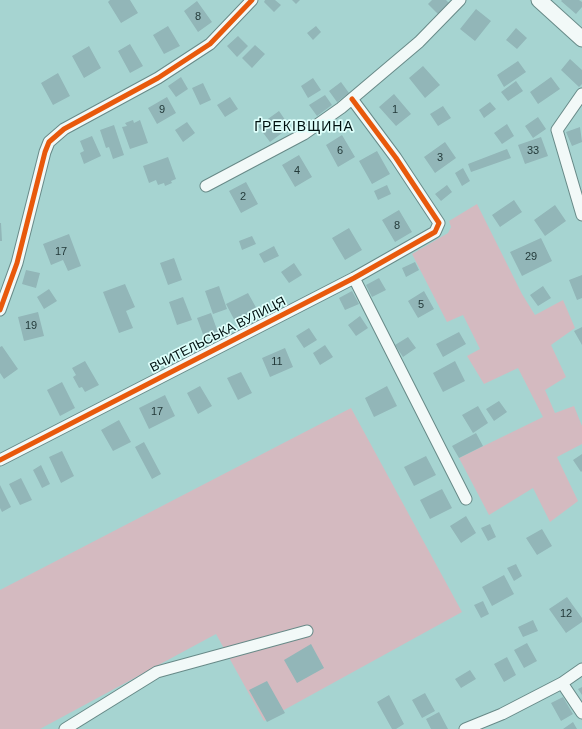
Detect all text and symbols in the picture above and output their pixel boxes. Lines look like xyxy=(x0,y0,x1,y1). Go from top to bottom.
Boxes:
house number: 8 xyxy=(195,10,201,24)
house number: 9 xyxy=(159,103,165,117)
house number: 1 xyxy=(392,103,398,117)
district label: ҐРЕКІВЩИНА xyxy=(254,119,354,135)
house number: 6 xyxy=(337,144,343,158)
house number: 33 xyxy=(527,144,539,158)
house number: 3 xyxy=(437,151,443,165)
house number: 4 xyxy=(294,164,300,178)
house number: 2 xyxy=(240,190,246,204)
house number: 8 xyxy=(394,219,400,233)
house number: 17 xyxy=(55,245,67,259)
house number: 29 xyxy=(525,250,537,264)
street label: ВЧИТЕЛЬСЬКА ВУЛИЦЯ xyxy=(148,294,288,376)
house number: 5 xyxy=(418,298,424,312)
house number: 19 xyxy=(25,319,37,333)
house number: 11 xyxy=(271,355,283,369)
house number: 17 xyxy=(151,405,163,419)
house number: 12 xyxy=(560,607,572,621)

